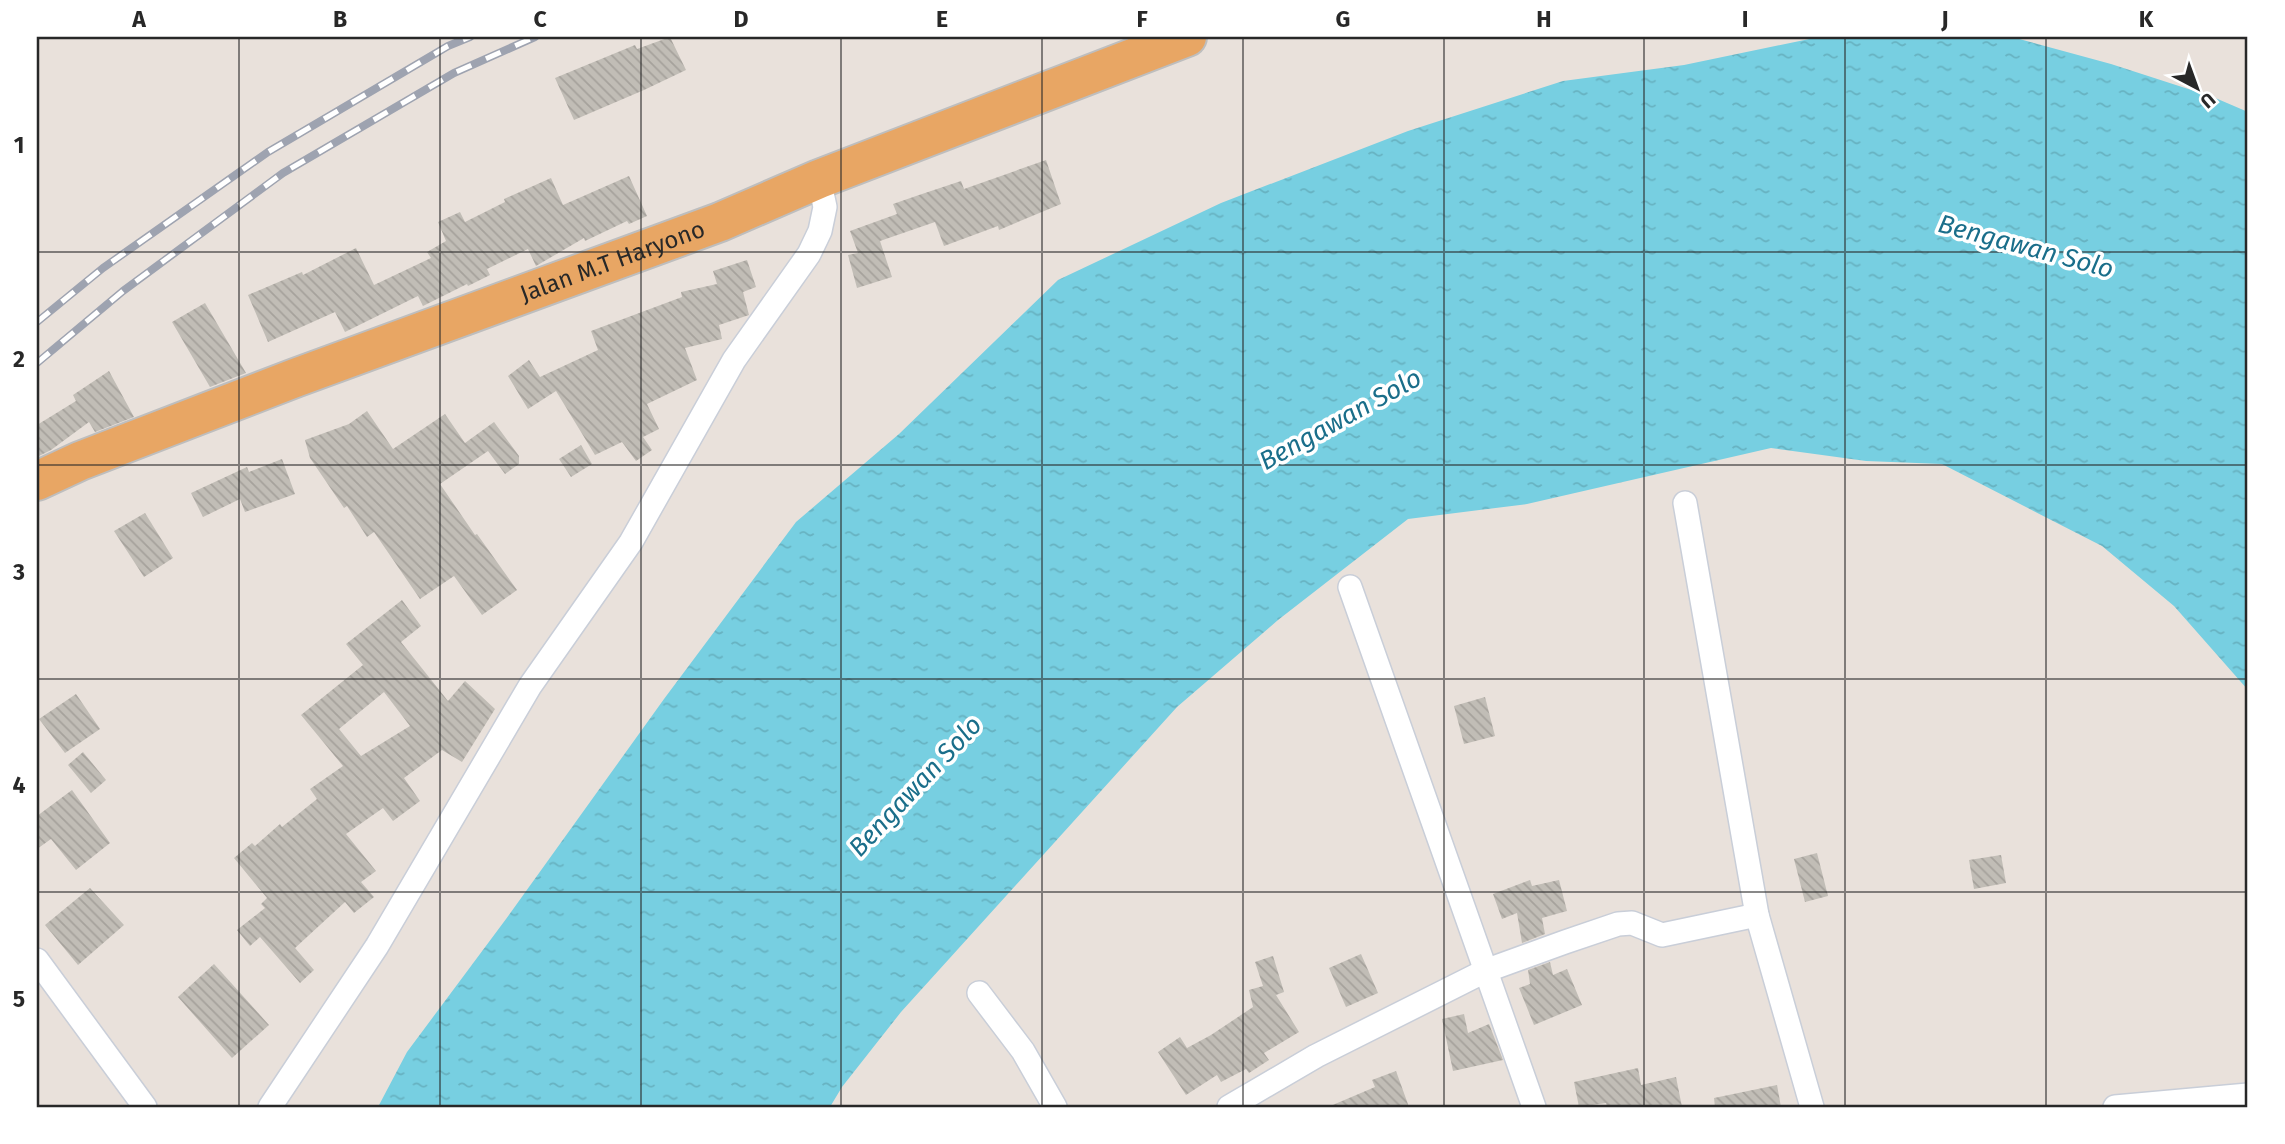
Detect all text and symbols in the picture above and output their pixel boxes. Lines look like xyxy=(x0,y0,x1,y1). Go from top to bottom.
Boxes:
text: A xyxy=(131,5,146,33)
text: B xyxy=(333,5,347,33)
text: C xyxy=(533,5,547,33)
text: D xyxy=(734,5,749,33)
text: E xyxy=(936,5,948,33)
text: F xyxy=(1136,5,1148,33)
text: G xyxy=(1336,5,1350,33)
text: H xyxy=(1536,5,1552,33)
text: I xyxy=(1742,5,1748,33)
text: J xyxy=(1940,5,1949,33)
text: K xyxy=(2139,5,2154,33)
north arrow xyxy=(2162,52,2232,122)
text: U xyxy=(2196,88,2220,113)
text: 1 xyxy=(14,131,24,159)
water label: Bengawan Solo xyxy=(1935,208,2117,285)
street label: Jalan M.T Haryono xyxy=(516,215,709,308)
text: 2 xyxy=(13,345,25,373)
water label: Bengawan Solo xyxy=(1254,362,1427,477)
text: 3 xyxy=(12,558,25,586)
water label: Bengawan Solo xyxy=(842,710,988,863)
text: 4 xyxy=(13,771,26,799)
text: 5 xyxy=(13,985,25,1013)

